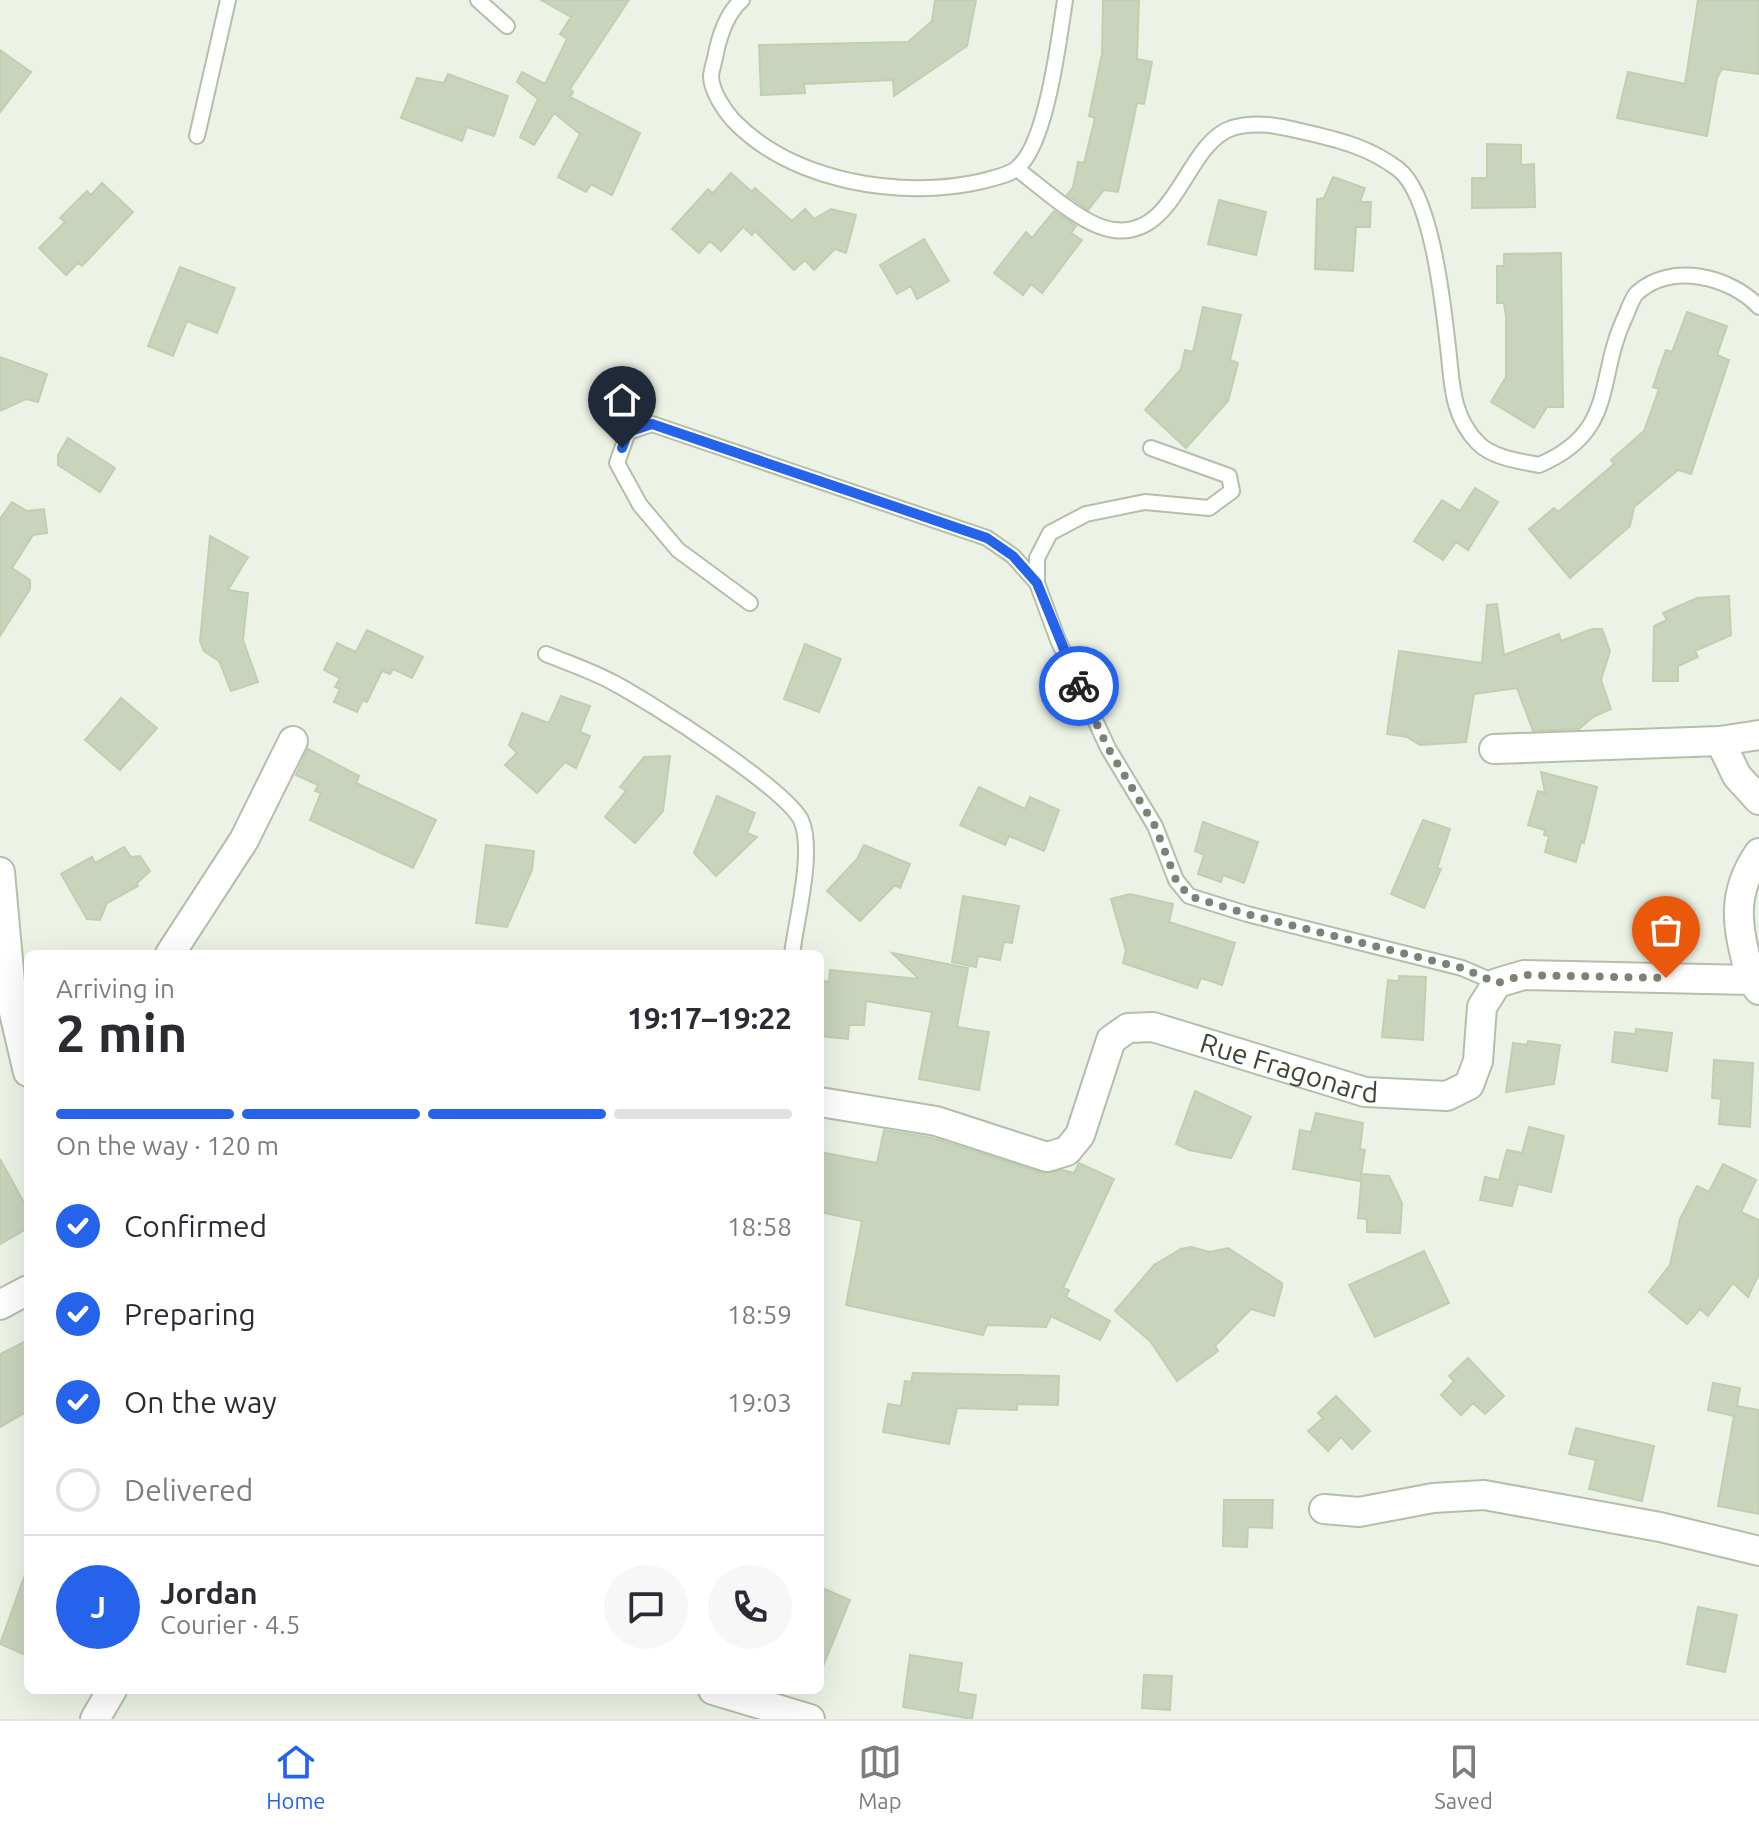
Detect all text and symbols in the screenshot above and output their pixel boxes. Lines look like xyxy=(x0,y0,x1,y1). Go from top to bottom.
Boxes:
pin xyxy=(588,366,656,448)
icon: home xyxy=(600,378,644,422)
courier xyxy=(1039,646,1119,726)
icon: bike xyxy=(1057,664,1101,708)
pin xyxy=(1632,896,1700,978)
icon: bag xyxy=(1644,908,1688,952)
text: Arriving in xyxy=(56,974,175,1003)
text: 19:17–19:22 xyxy=(627,1001,792,1035)
text: 2 min xyxy=(56,1004,187,1062)
street label: Rue Fragonard xyxy=(1197,1026,1379,1108)
text: On the way · 120 m xyxy=(56,1131,279,1160)
icon: check xyxy=(56,1204,100,1248)
text: Confirmed xyxy=(124,1209,267,1243)
text: 18:58 xyxy=(727,1212,792,1241)
icon: check xyxy=(56,1292,100,1336)
text: Preparing xyxy=(124,1297,256,1331)
text: 18:59 xyxy=(727,1300,792,1329)
icon: check xyxy=(56,1380,100,1424)
text: On the way xyxy=(124,1385,277,1419)
text: 19:03 xyxy=(727,1388,792,1417)
text: Delivered xyxy=(124,1473,253,1507)
button: chat xyxy=(604,1565,688,1649)
button: phone xyxy=(708,1565,792,1649)
text: Jordan xyxy=(160,1576,258,1610)
text: J xyxy=(90,1590,106,1624)
text: Courier · 4.5 xyxy=(160,1610,300,1639)
tab: Home xyxy=(266,1740,326,1813)
tab: Map xyxy=(858,1740,902,1813)
tab: Saved xyxy=(1434,1740,1493,1813)

